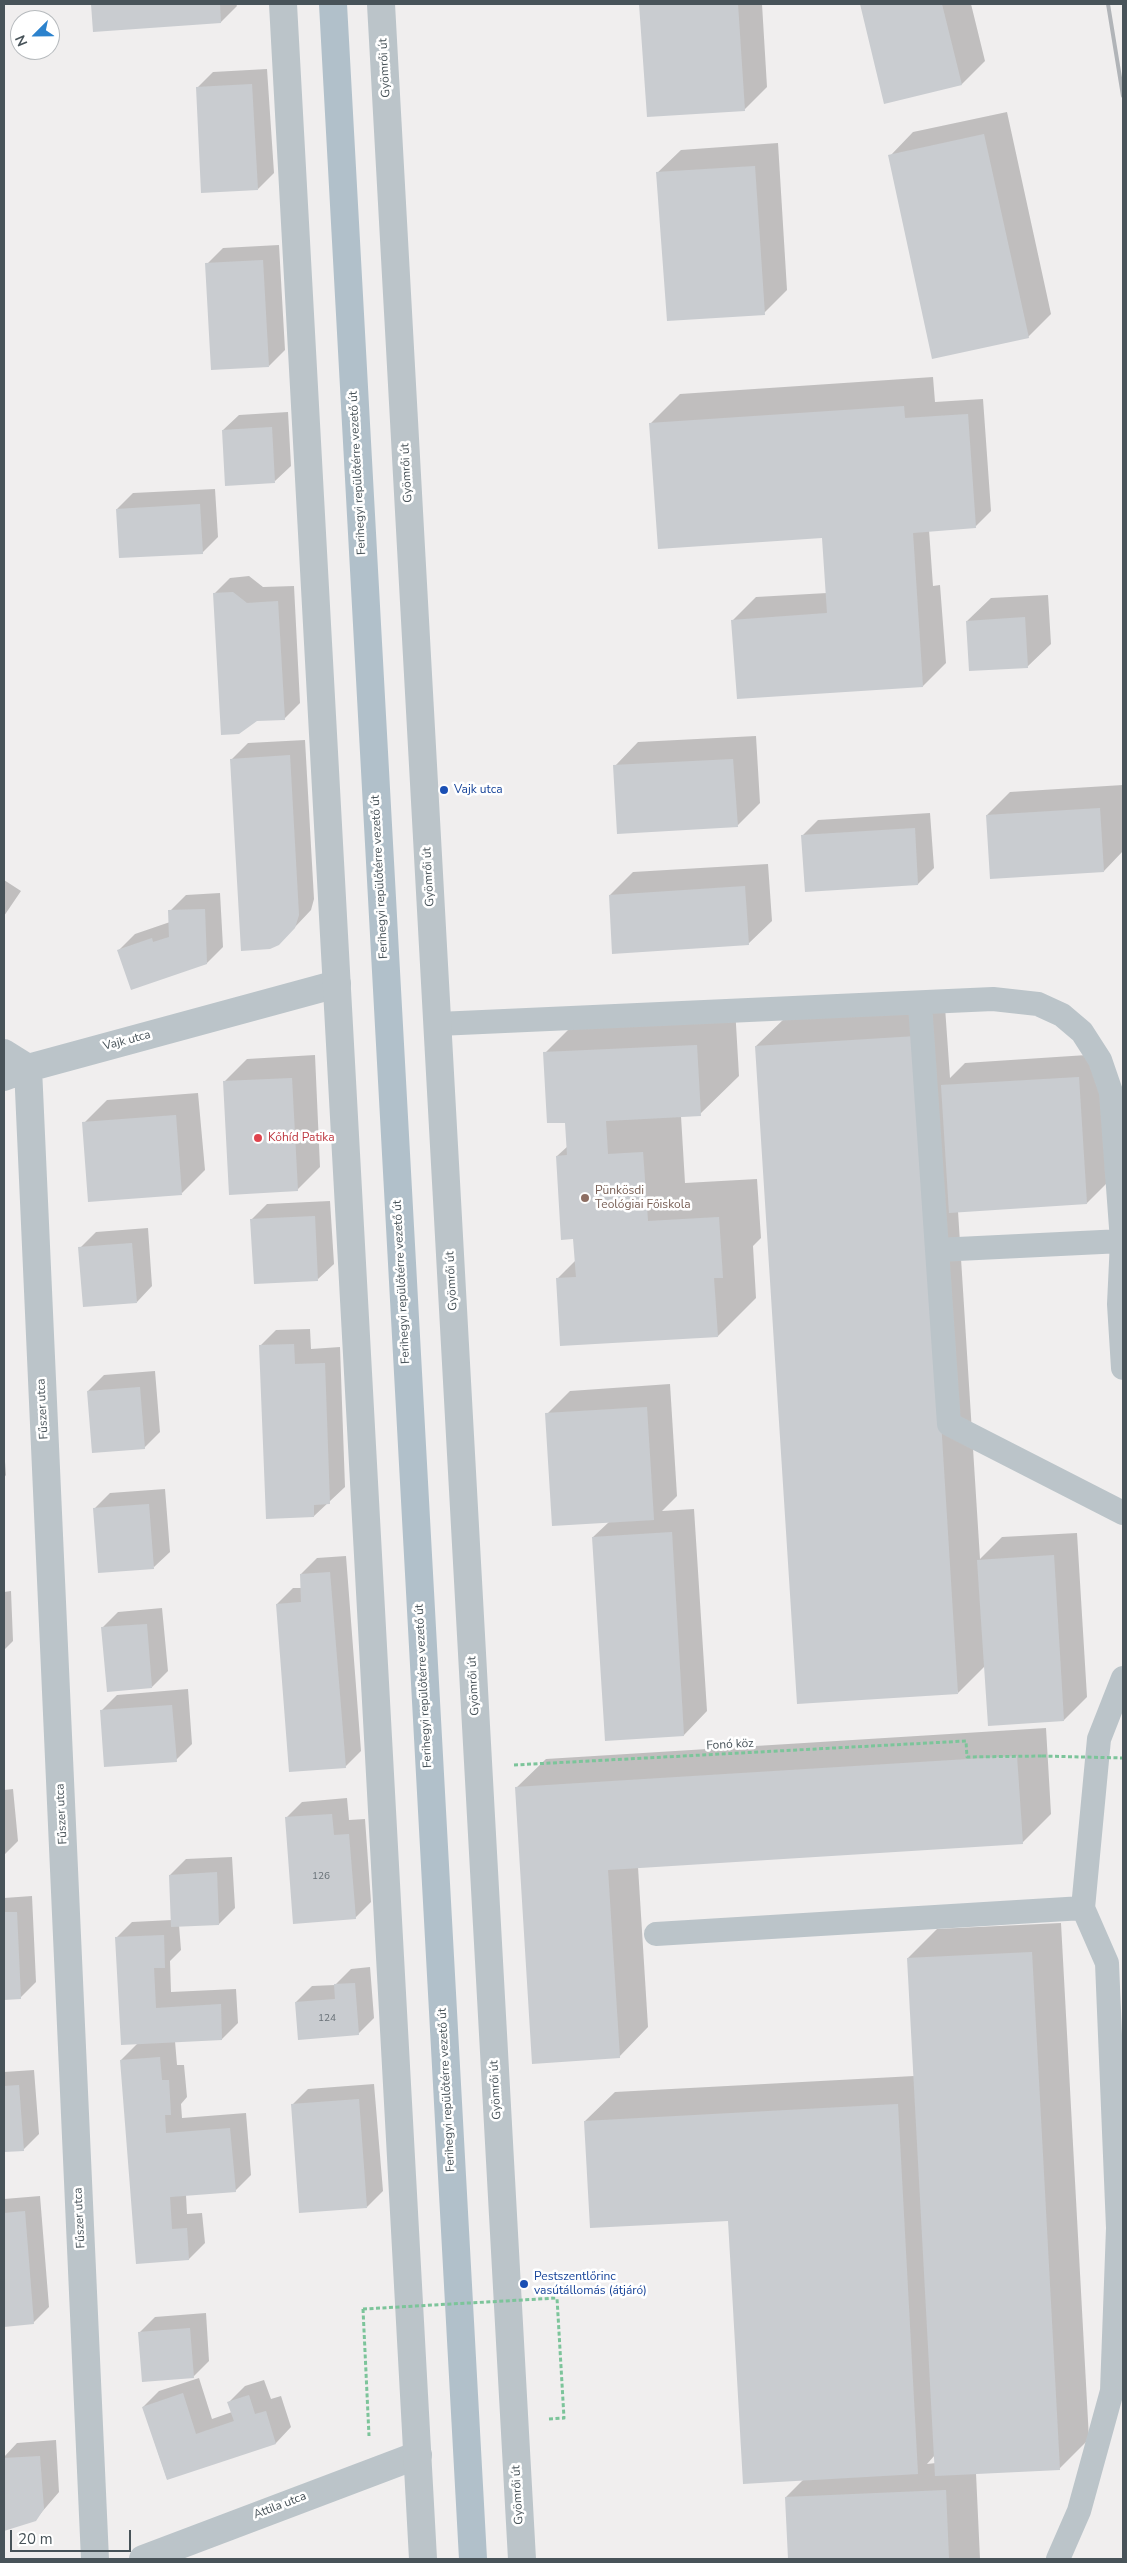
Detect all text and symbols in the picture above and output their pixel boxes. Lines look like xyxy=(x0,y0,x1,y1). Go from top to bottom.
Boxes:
north arrow xyxy=(10,10,60,60)
text: N xyxy=(11,32,32,49)
street label: Gyömrői út xyxy=(376,38,394,98)
street label: Ferihegyi repülőtérre vezető út xyxy=(347,391,369,555)
street label: Gyömrői út xyxy=(398,443,416,503)
place label: Vajk utca xyxy=(454,783,503,797)
marker: Vajk utca xyxy=(438,784,450,796)
street label: Ferihegyi repülőtérre vezető út xyxy=(369,795,391,959)
street label: Gyömrői út xyxy=(420,847,438,907)
street label: Vajk utca xyxy=(102,1028,152,1054)
place label: Kőhíd Patika xyxy=(268,1131,335,1145)
marker: Kőhíd Patika xyxy=(252,1132,264,1144)
place label: Pünkösdi Teológiai Főiskola xyxy=(595,1184,691,1212)
marker: Pünkösdi Teológiai Főiskola xyxy=(579,1192,591,1204)
street label: Ferihegyi repülőtérre vezető út xyxy=(391,1200,413,1364)
street label: Gyömrői út xyxy=(443,1251,461,1311)
street label: Fűszer utca xyxy=(34,1378,52,1440)
street label: Ferihegyi repülőtérre vezető út xyxy=(413,1604,435,1768)
street label: Gyömrői út xyxy=(465,1656,483,1716)
street label: Fonó köz xyxy=(706,1737,754,1753)
street label: Fűszer utca xyxy=(53,1783,71,1845)
house number: 126 xyxy=(312,1871,330,1883)
street label: Ferihegyi repülőtérre vezető út xyxy=(436,2008,458,2172)
house number: 124 xyxy=(318,2013,336,2025)
street label: Gyömrői út xyxy=(487,2060,505,2120)
street label: Fűszer utca xyxy=(71,2187,89,2249)
place label: Pestszentlőrinc vasútállomás (átjáró) xyxy=(534,2270,647,2298)
marker: Pestszentlőrinc vasútállomás (átjáró) xyxy=(518,2278,530,2290)
street label: Gyömrői út xyxy=(509,2465,527,2525)
street label: Attila utca xyxy=(252,2489,308,2523)
scale bar xyxy=(12,2520,134,2552)
text: 20 m xyxy=(18,2529,53,2549)

